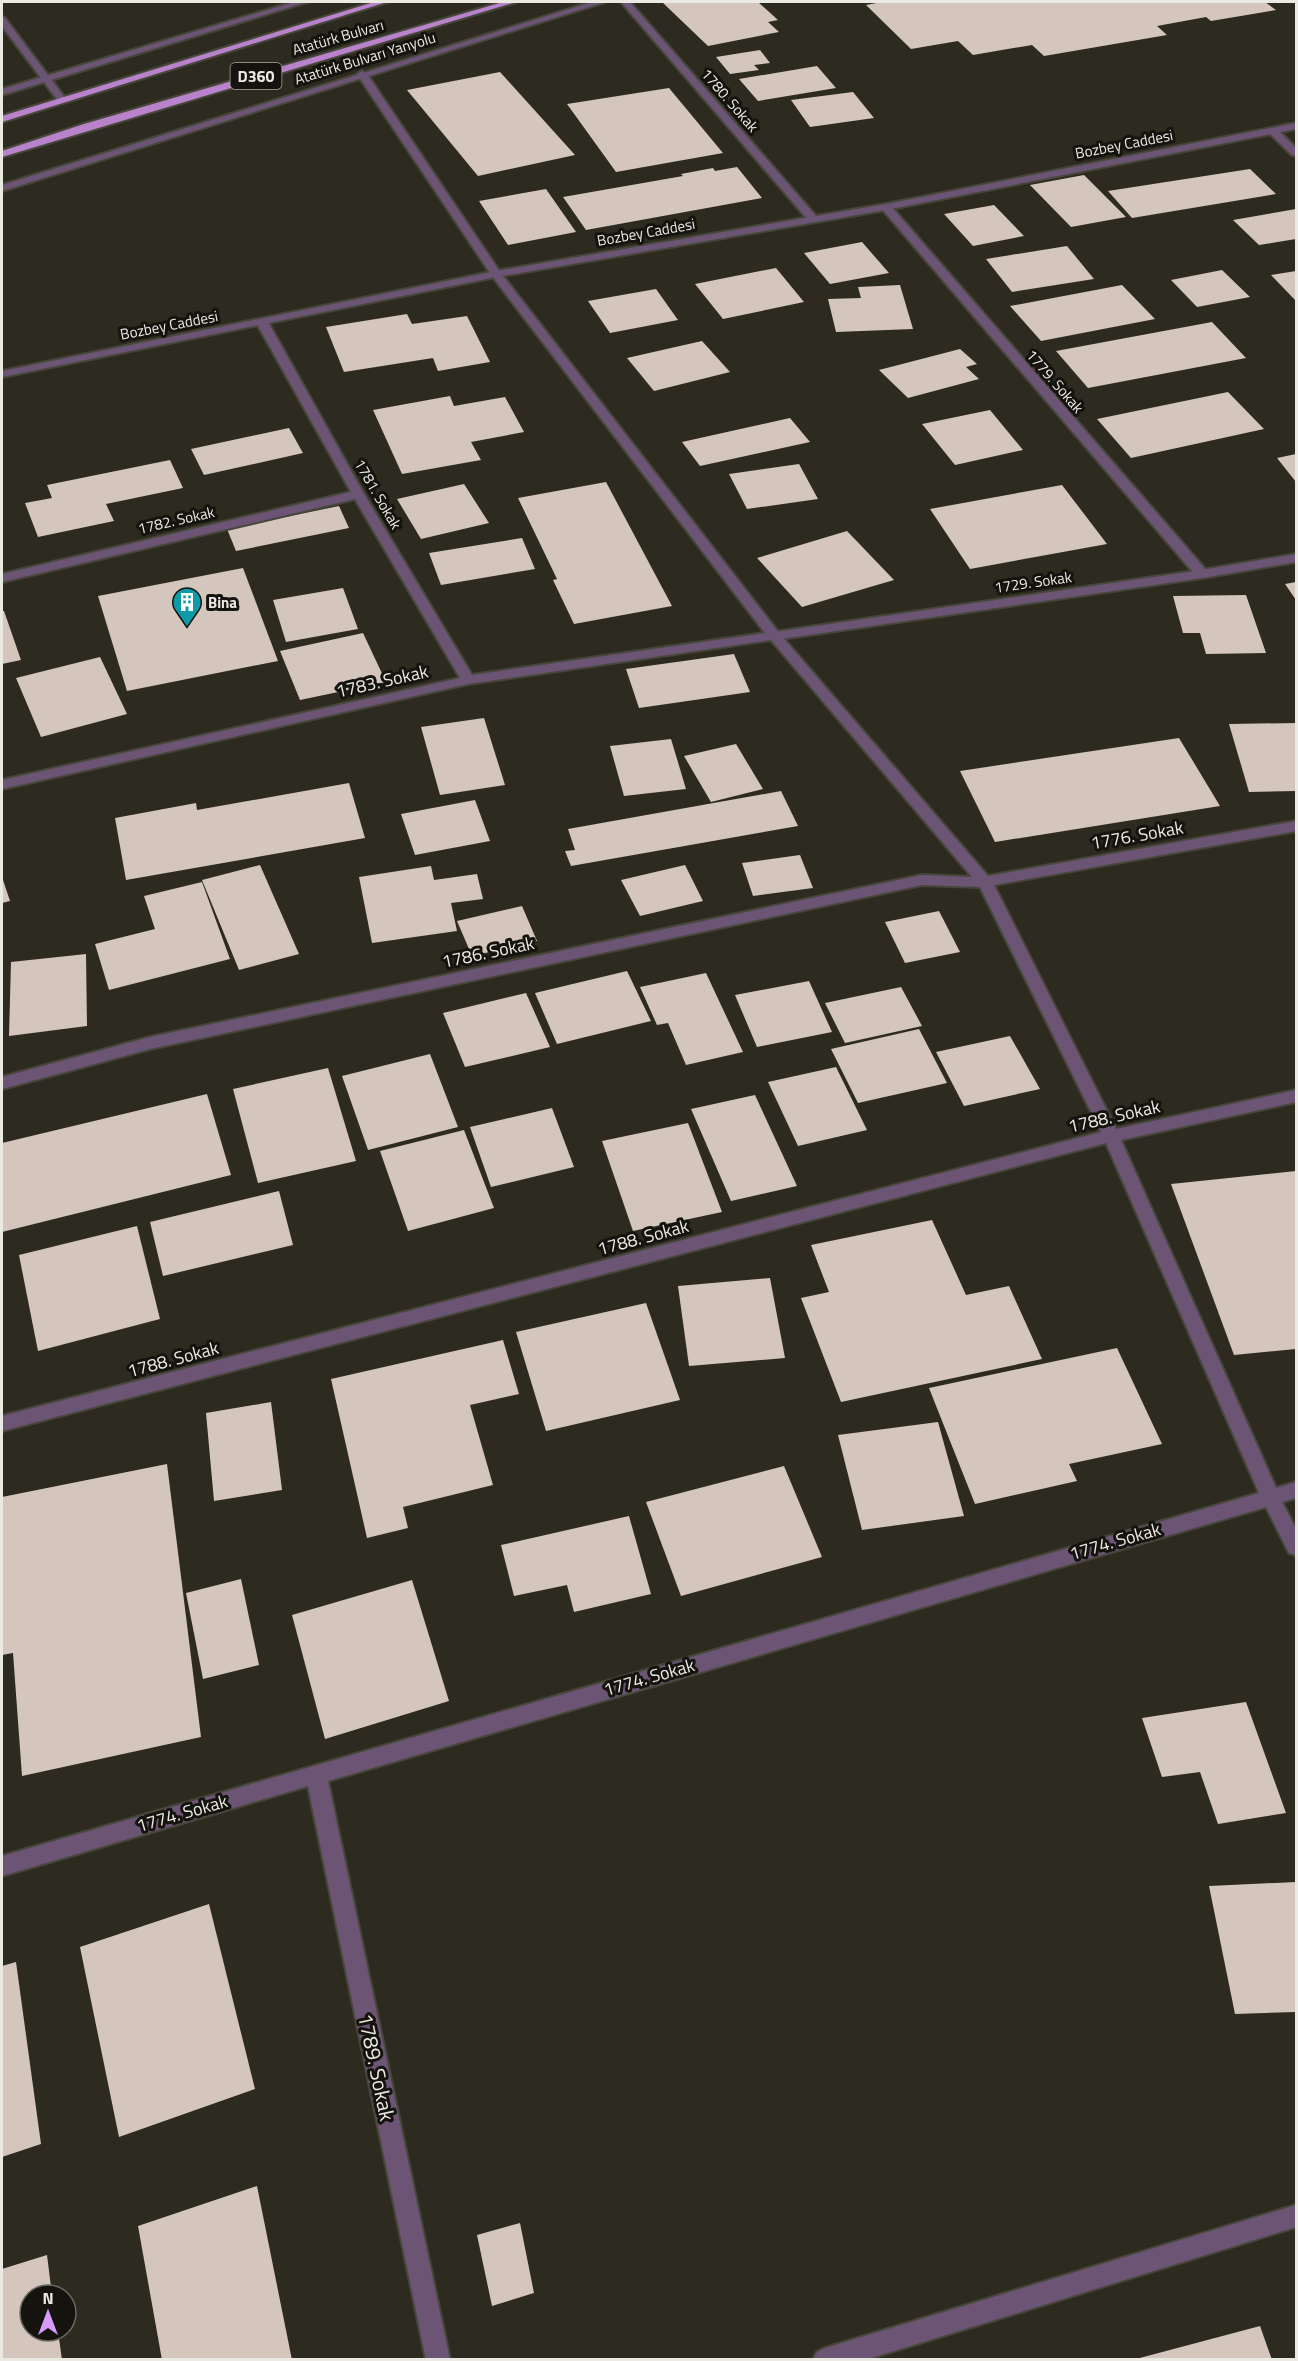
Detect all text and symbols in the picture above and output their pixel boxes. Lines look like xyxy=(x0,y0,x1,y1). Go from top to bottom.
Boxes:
street label: Atatürk Bulvarı xyxy=(290,13,386,61)
street label: Atatürk Bulvarı Yanyolu xyxy=(292,26,438,90)
road number: D360 xyxy=(230,63,282,89)
street label: 1780. Sokak xyxy=(696,63,764,137)
street label: Bozbey Caddesi xyxy=(1073,123,1175,165)
street label: Bozbey Caddesi xyxy=(595,212,697,252)
street label: Bozbey Caddesi xyxy=(118,304,220,346)
street label: 1779. Sokak xyxy=(1021,344,1089,418)
street label: 1781. Sokak xyxy=(349,454,407,534)
street label: 1782. Sokak xyxy=(135,500,217,540)
street label: 1729. Sokak xyxy=(993,565,1073,599)
building icon: Bina xyxy=(171,586,203,628)
place label: Bina xyxy=(208,591,237,614)
street label: 1783. Sokak xyxy=(333,657,431,705)
street label: 1776. Sokak xyxy=(1089,814,1186,856)
street label: 1786. Sokak xyxy=(439,929,537,975)
street label: 1788. Sokak xyxy=(1065,1092,1163,1140)
street label: 1788. Sokak xyxy=(594,1212,692,1262)
street label: 1788. Sokak xyxy=(124,1334,222,1384)
street label: 1774. Sokak xyxy=(1066,1515,1164,1567)
street label: 1774. Sokak xyxy=(600,1651,698,1703)
street label: 1774. Sokak xyxy=(133,1787,231,1839)
street label: 1789. Sokak xyxy=(350,2010,404,2124)
north arrow xyxy=(18,2283,78,2343)
text: N xyxy=(42,2286,54,2310)

